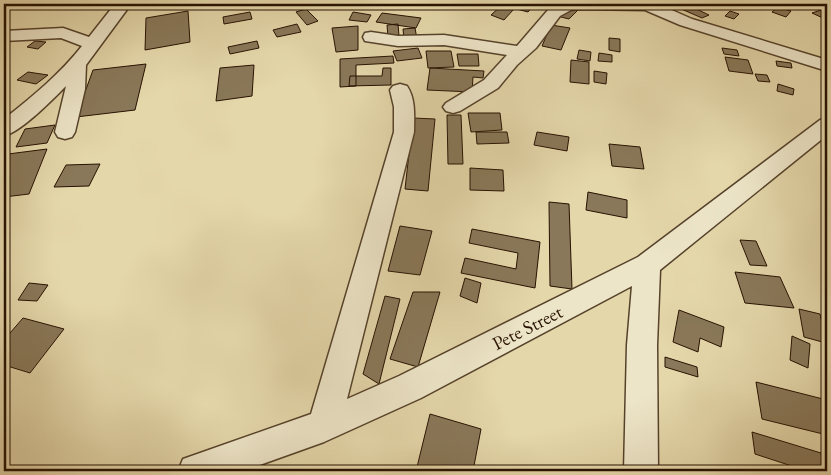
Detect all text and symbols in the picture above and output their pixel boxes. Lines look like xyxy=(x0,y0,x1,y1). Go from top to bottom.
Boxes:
street label: Pete Street xyxy=(488,299,567,356)

